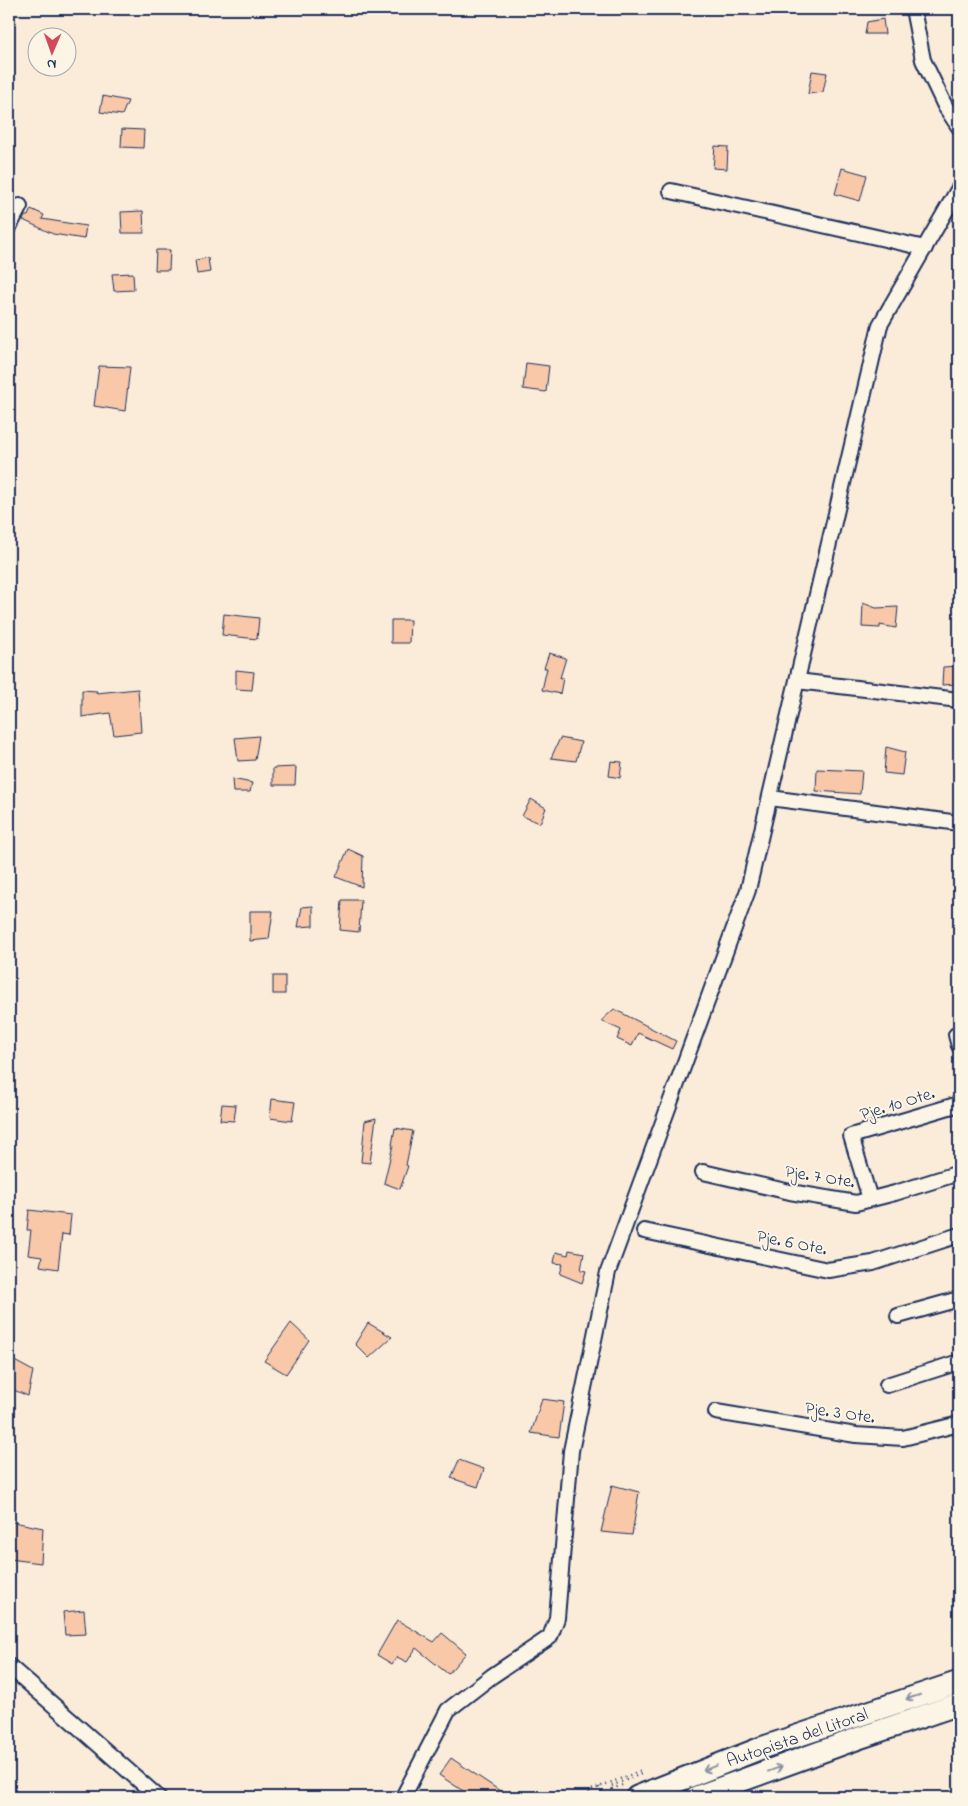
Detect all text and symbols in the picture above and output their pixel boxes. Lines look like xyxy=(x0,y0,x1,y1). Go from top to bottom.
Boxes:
north arrow xyxy=(28,28,78,78)
text: N xyxy=(47,53,57,74)
street label: Pje. 10 Ote. xyxy=(857,1081,938,1129)
street label: Pje. 7 Ote. xyxy=(783,1160,857,1196)
street label: Pje. 6 Ote. xyxy=(754,1224,829,1264)
street label: Pje. 3 Ote. xyxy=(803,1396,877,1432)
one-way arrow xyxy=(906,1693,921,1702)
street label: Autopista del Litoral xyxy=(723,1702,872,1775)
one-way arrow xyxy=(703,1764,718,1773)
one-way arrow xyxy=(766,1764,782,1773)

